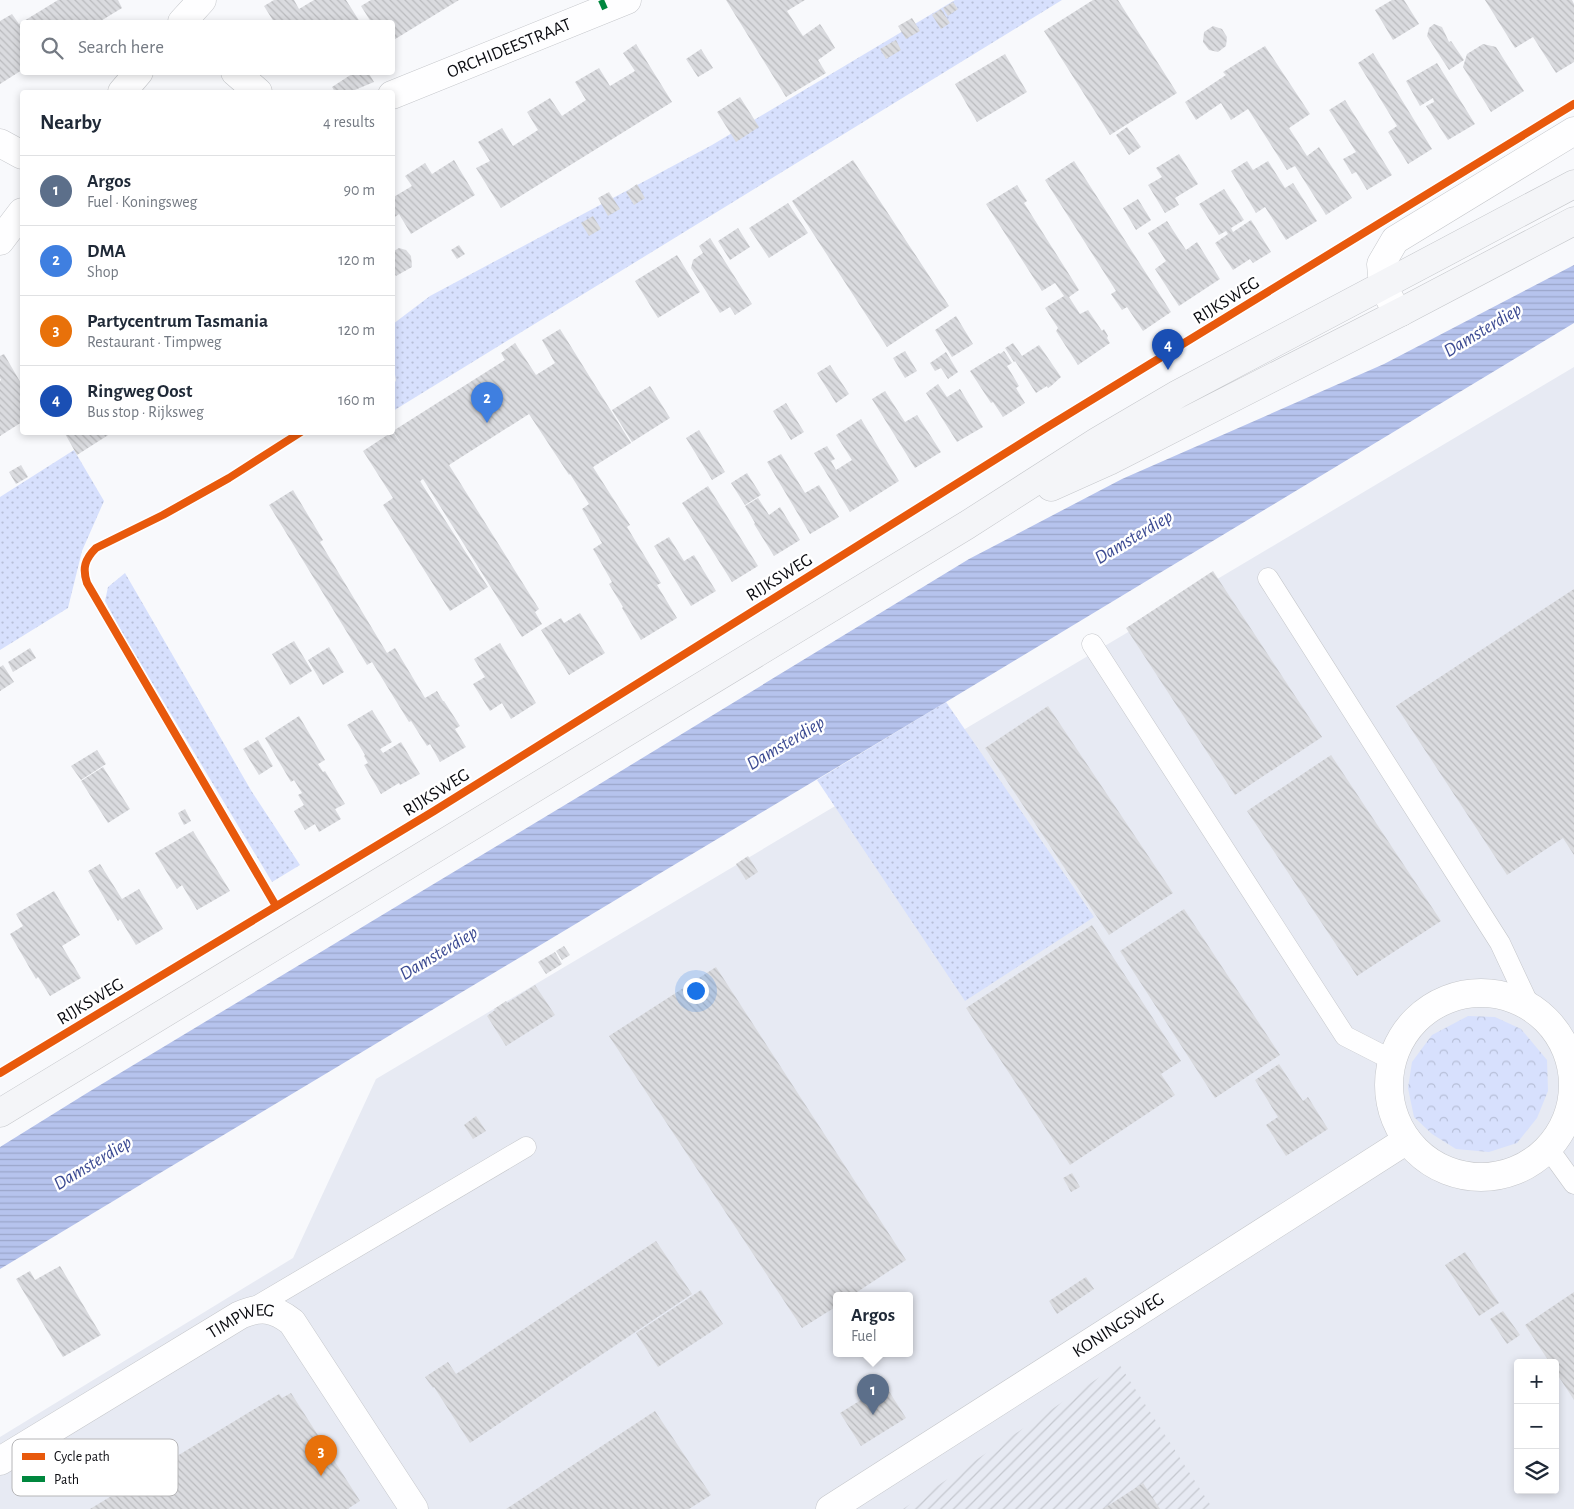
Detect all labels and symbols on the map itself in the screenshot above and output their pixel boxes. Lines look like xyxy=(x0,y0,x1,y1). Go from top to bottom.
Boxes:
street label: ORCHIDEESTRAAT xyxy=(444,15,574,82)
street label: RIJKSWEG xyxy=(1190,274,1263,328)
water label: Damsterdiep xyxy=(1441,300,1525,361)
pin: 4 xyxy=(1152,329,1184,370)
pin: 2 xyxy=(471,382,503,423)
water label: Damsterdiep xyxy=(1092,507,1176,568)
street label: RIJKSWEG xyxy=(743,551,816,605)
water label: Damsterdiep xyxy=(744,713,828,774)
street label: RIJKSWEG xyxy=(400,766,473,820)
water label: Damsterdiep xyxy=(397,923,481,984)
street label: RIJKSWEG xyxy=(54,975,127,1029)
your location xyxy=(683,978,709,1004)
water label: Damsterdiep xyxy=(51,1133,135,1194)
street label: KONINGSWEG xyxy=(1070,1290,1168,1361)
street label: TIMPWEG xyxy=(204,1301,276,1343)
pin: 1 xyxy=(857,1374,889,1415)
pin: 3 xyxy=(305,1435,337,1476)
legend xyxy=(12,1439,178,1496)
text: Cycle path xyxy=(54,1450,110,1464)
text: Path xyxy=(54,1473,79,1487)

